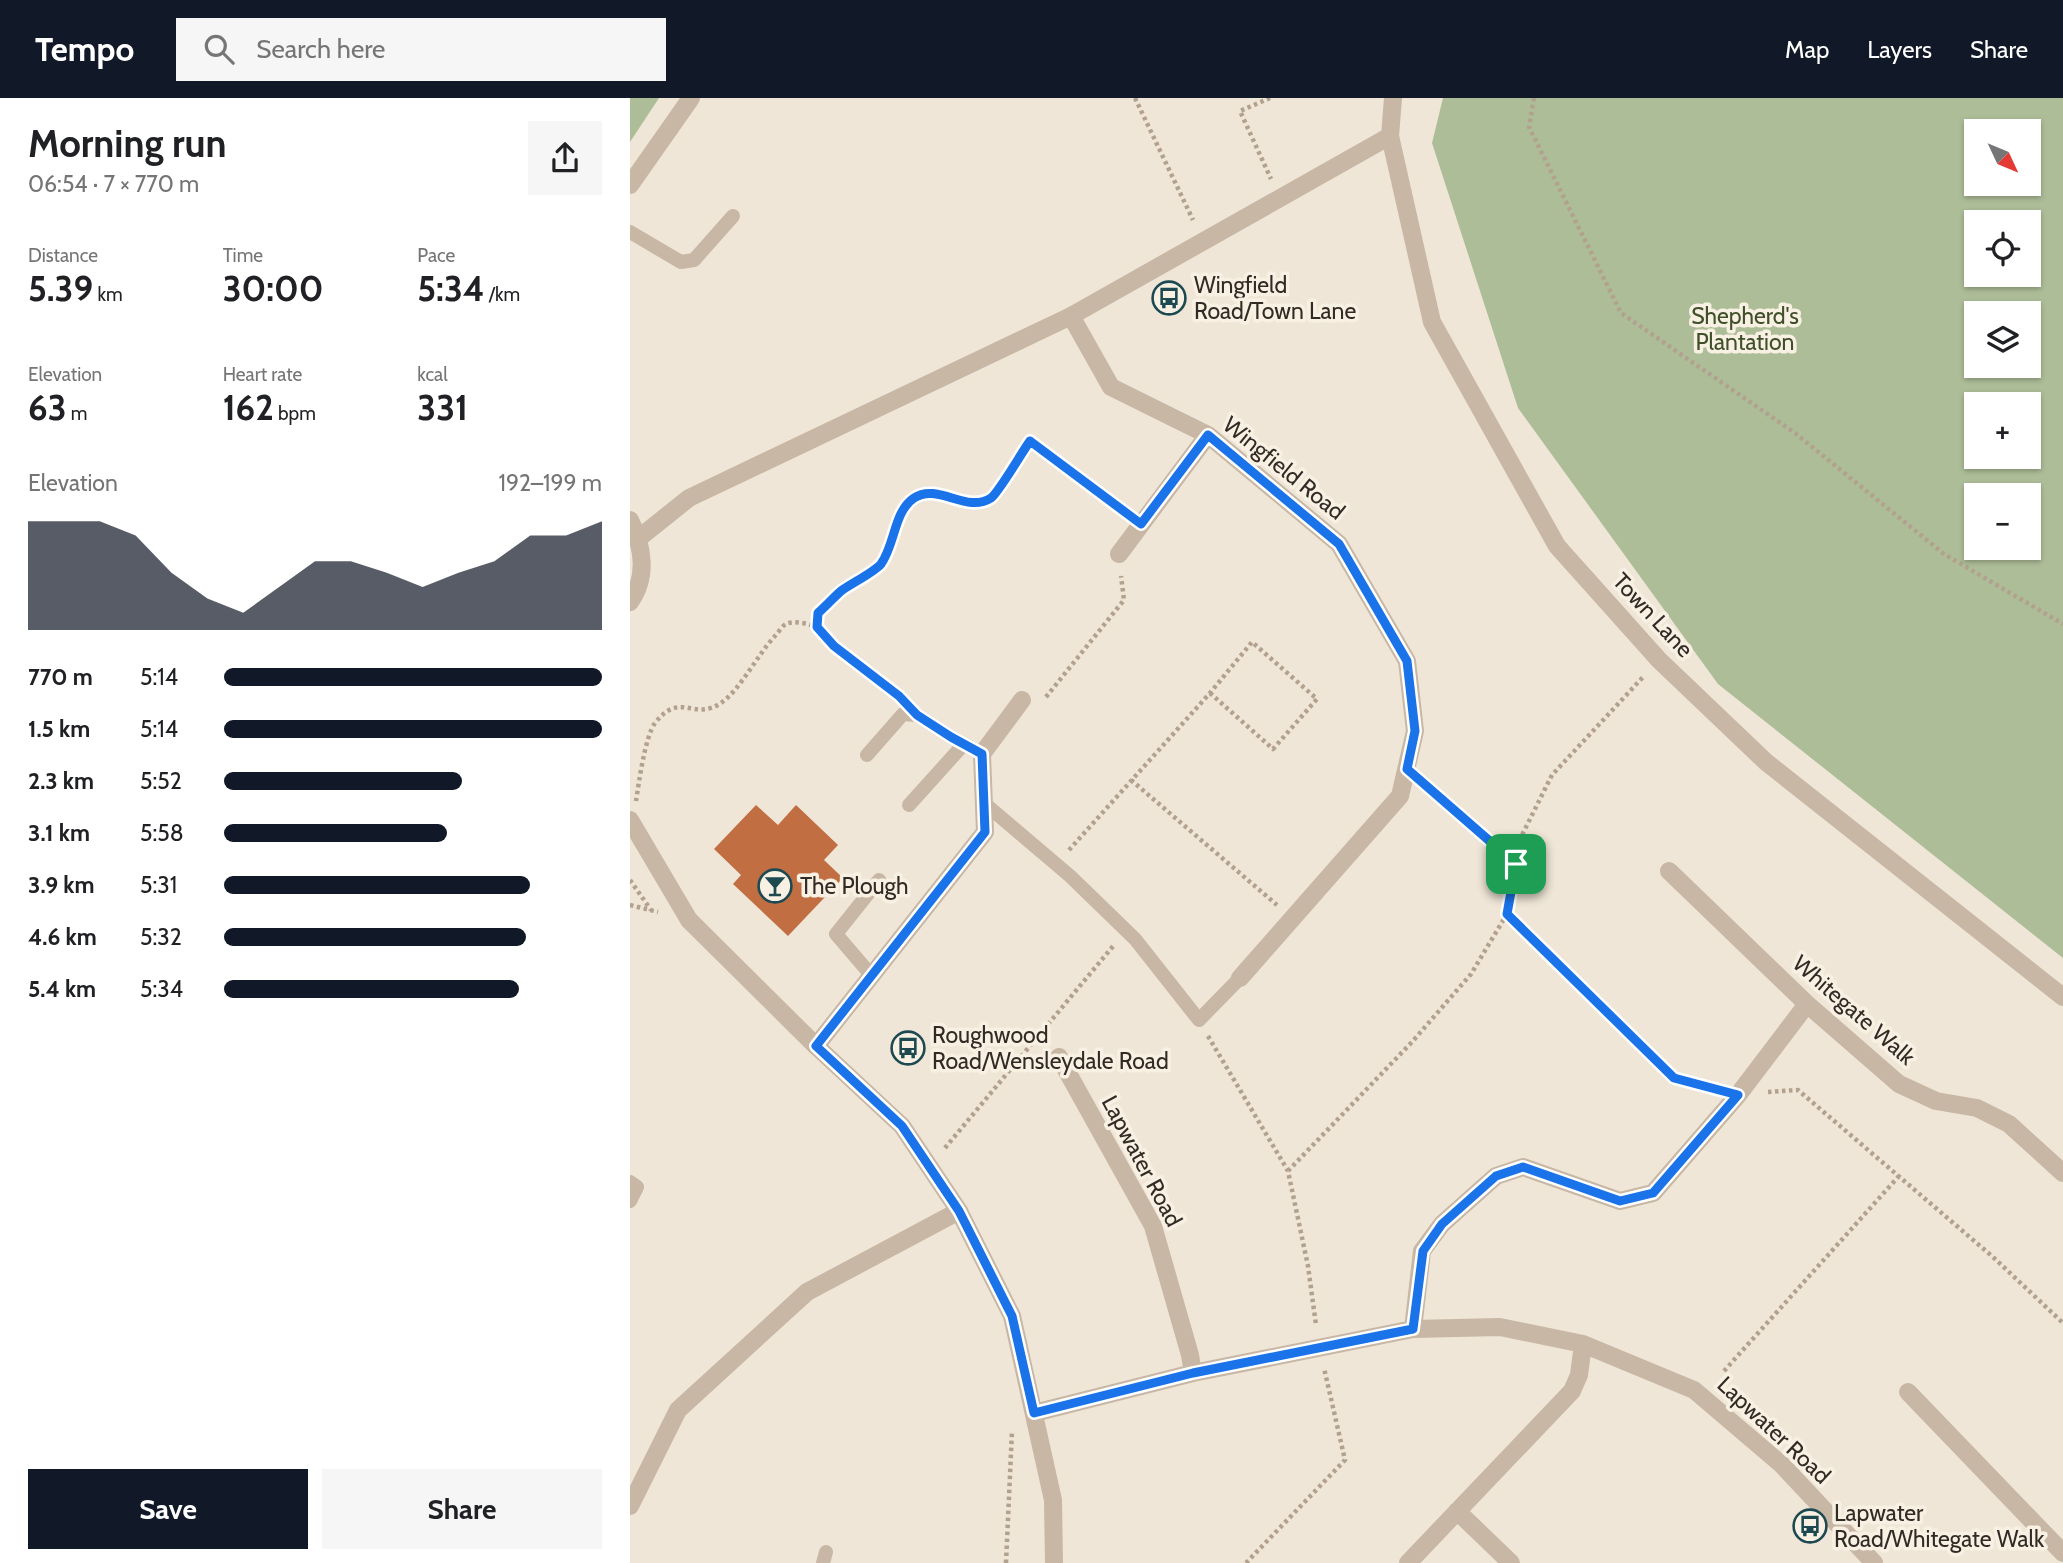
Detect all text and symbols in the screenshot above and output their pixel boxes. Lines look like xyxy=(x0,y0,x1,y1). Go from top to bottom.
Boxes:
search box xyxy=(176,18,666,81)
text: Tempo xyxy=(35,29,134,69)
icon: search xyxy=(200,30,238,68)
text: Search here xyxy=(256,33,385,65)
text: Map xyxy=(1785,35,1829,64)
text: Layers xyxy=(1867,35,1932,64)
text: Share xyxy=(1970,35,2028,64)
north arrow xyxy=(1964,119,2040,196)
map controls xyxy=(1964,119,2041,560)
text: Morning run xyxy=(28,120,227,167)
button: share xyxy=(528,121,602,195)
text: 06:54 · 7 × 770 m xyxy=(28,170,199,198)
button: locate xyxy=(1964,210,2041,287)
text: Distance xyxy=(28,244,98,267)
text: Time xyxy=(223,244,263,267)
text: Pace xyxy=(417,244,455,267)
text: 5.39 xyxy=(28,267,93,310)
text: 30:00 xyxy=(223,267,323,310)
text: 5:34 xyxy=(417,267,485,310)
place label: Wingfield Road/Town Lane xyxy=(1194,271,1356,325)
bus stop icon: Wingfield Road/Town Lane xyxy=(1150,279,1188,317)
text: km xyxy=(93,283,123,306)
text: /km xyxy=(485,283,520,306)
button: layers xyxy=(1964,301,2041,378)
park label: Shepherd's Plantation xyxy=(1691,302,1799,356)
text: Elevation xyxy=(28,363,102,386)
text: Heart rate xyxy=(223,363,302,386)
text: kcal xyxy=(417,363,448,386)
text: 63 xyxy=(28,386,67,429)
text: 162 xyxy=(223,386,274,429)
text: 331 xyxy=(417,386,468,429)
button: + xyxy=(1964,392,2041,469)
text: m xyxy=(67,402,88,425)
text: bpm xyxy=(274,402,316,425)
street label: Wingfield Road xyxy=(1218,410,1350,526)
text: Elevation xyxy=(28,469,118,497)
text: 192–199 m xyxy=(499,469,602,497)
button: − xyxy=(1964,483,2041,560)
street label: Town Lane xyxy=(1607,567,1699,663)
text: 770 m xyxy=(28,663,93,691)
text: 5:14 xyxy=(140,663,178,691)
text: 1.5 km xyxy=(28,715,90,743)
text: 5:14 xyxy=(140,715,178,743)
text: 2.3 km xyxy=(28,767,94,795)
text: 5:52 xyxy=(140,767,182,795)
text: 3.1 km xyxy=(28,819,90,847)
text: 5:58 xyxy=(140,819,184,847)
pin xyxy=(1486,834,1546,894)
icon: arrive xyxy=(1497,845,1535,883)
bar icon: The Plough xyxy=(756,867,794,905)
text: 3.9 km xyxy=(28,871,94,899)
text: 5:31 xyxy=(140,871,177,899)
place label: The Plough xyxy=(800,872,909,900)
text: 4.6 km xyxy=(28,923,97,951)
text: 5:32 xyxy=(140,923,182,951)
street label: Whitegate Walk xyxy=(1787,949,1921,1071)
text: 5.4 km xyxy=(28,975,96,1003)
text: 5:34 xyxy=(140,975,183,1003)
place label: Roughwood Road/Wensleydale Road xyxy=(932,1021,1169,1075)
bus stop icon: Roughwood Road/Wensleydale Road xyxy=(889,1029,927,1067)
street label: Lapwater Road xyxy=(1096,1091,1188,1231)
street label: Lapwater Road xyxy=(1712,1371,1836,1489)
button: Save xyxy=(28,1469,308,1549)
button: Share xyxy=(322,1469,602,1549)
place label: Lapwater Road/Whitegate Walk xyxy=(1834,1499,2045,1553)
bus stop icon: Lapwater Road/Whitegate Walk xyxy=(1791,1507,1829,1545)

